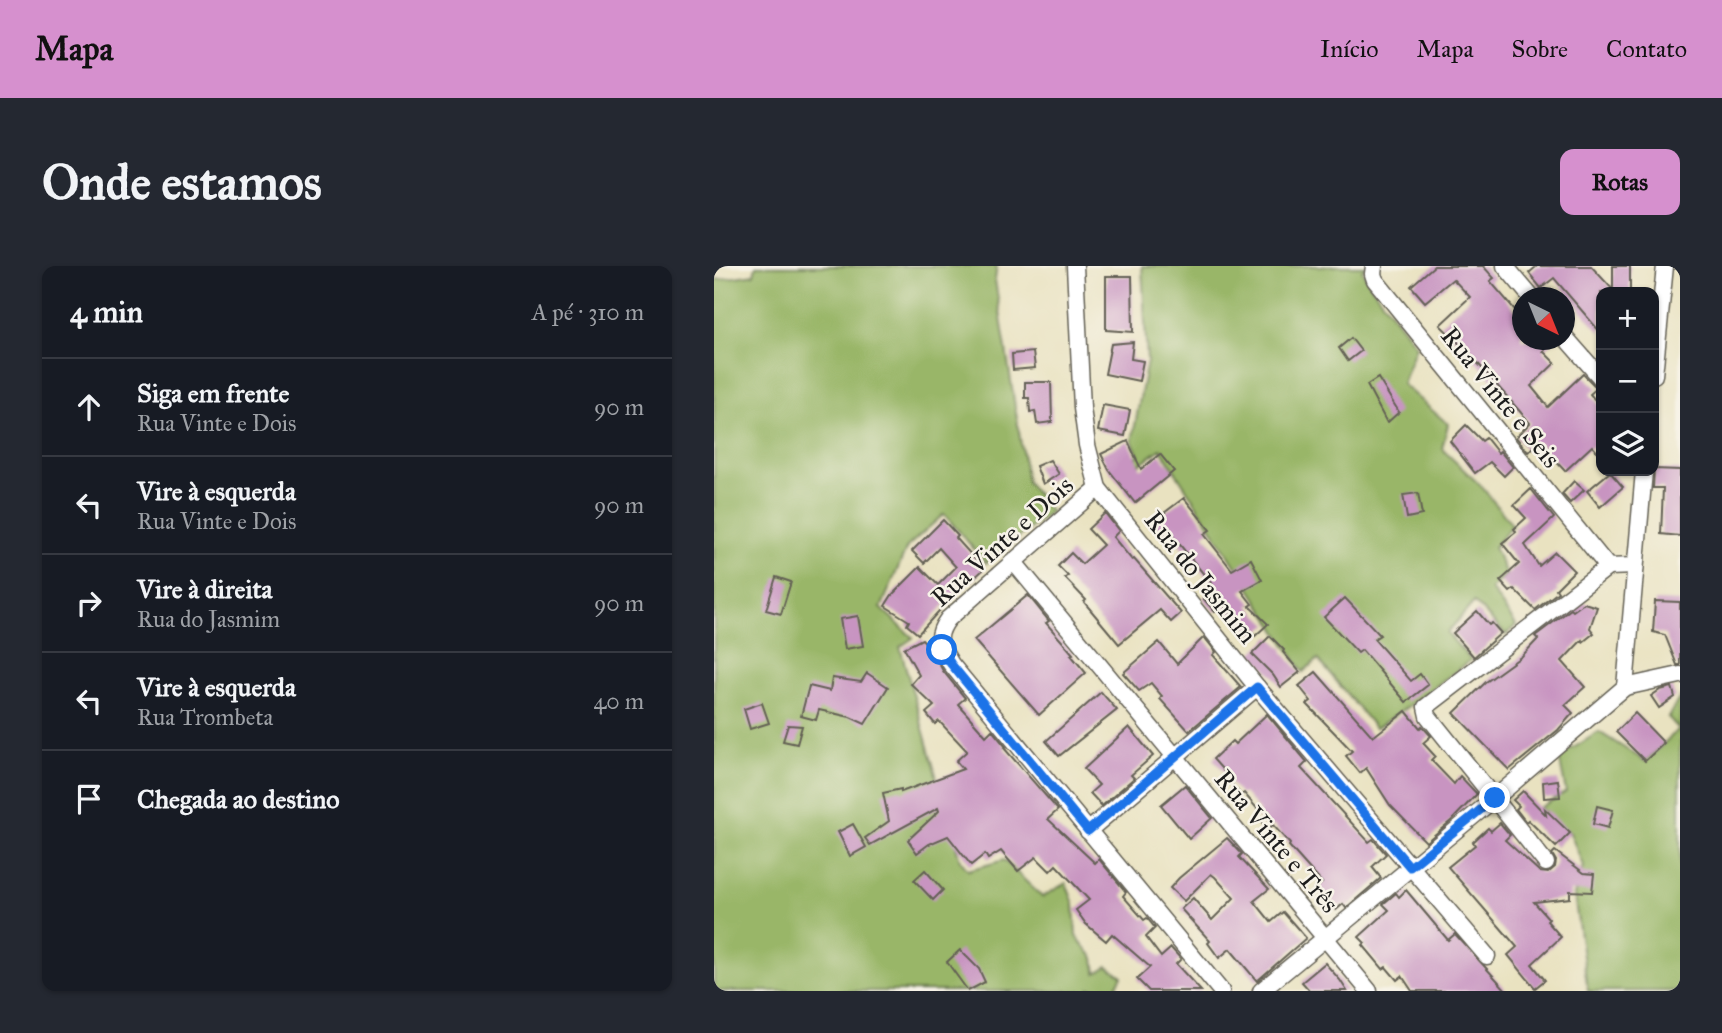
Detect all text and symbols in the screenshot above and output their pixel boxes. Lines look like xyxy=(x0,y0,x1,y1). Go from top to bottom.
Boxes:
text: Mapa xyxy=(35,29,113,69)
text: Início xyxy=(1320,34,1379,64)
text: Mapa xyxy=(1417,34,1474,64)
text: Sobre xyxy=(1512,34,1568,64)
text: Contato xyxy=(1606,34,1687,64)
button: Rotas xyxy=(1560,149,1680,215)
text: Onde estamos xyxy=(42,153,322,212)
north arrow xyxy=(1512,287,1575,350)
map controls xyxy=(1596,287,1659,476)
button: + xyxy=(1596,287,1659,350)
text: 4 min xyxy=(70,294,143,330)
text: A pé · 310 m xyxy=(532,298,644,326)
street label: Rua Vinte e Seis xyxy=(1434,320,1568,474)
button: − xyxy=(1596,350,1659,413)
text: Siga em frente xyxy=(137,377,289,409)
icon: ahead xyxy=(70,388,108,426)
text: 90 m xyxy=(594,393,644,421)
text: Rua Vinte e Dois xyxy=(137,409,296,437)
button: layers xyxy=(1596,413,1659,476)
street label: Rua Vinte e Dois xyxy=(924,469,1080,613)
text: Vire à esquerda xyxy=(137,475,296,507)
icon: left xyxy=(70,486,108,524)
text: 90 m xyxy=(594,491,644,519)
street label: Rua do Jasmim xyxy=(1138,504,1264,650)
text: Rua Vinte e Dois xyxy=(137,507,296,535)
text: Vire à direita xyxy=(137,573,273,605)
icon: right xyxy=(70,584,108,622)
text: 90 m xyxy=(594,589,644,617)
text: Rua do Jasmim xyxy=(137,605,280,633)
route start xyxy=(926,634,957,665)
text: Vire à esquerda xyxy=(137,671,296,703)
icon: left xyxy=(70,682,108,720)
text: 40 m xyxy=(594,687,644,715)
text: Rua Trombeta xyxy=(137,703,273,731)
street label: Rua Vinte e Três xyxy=(1208,763,1346,919)
icon: arrive xyxy=(70,780,108,818)
route end xyxy=(1479,782,1510,813)
text: Chegada ao destino xyxy=(137,783,340,815)

